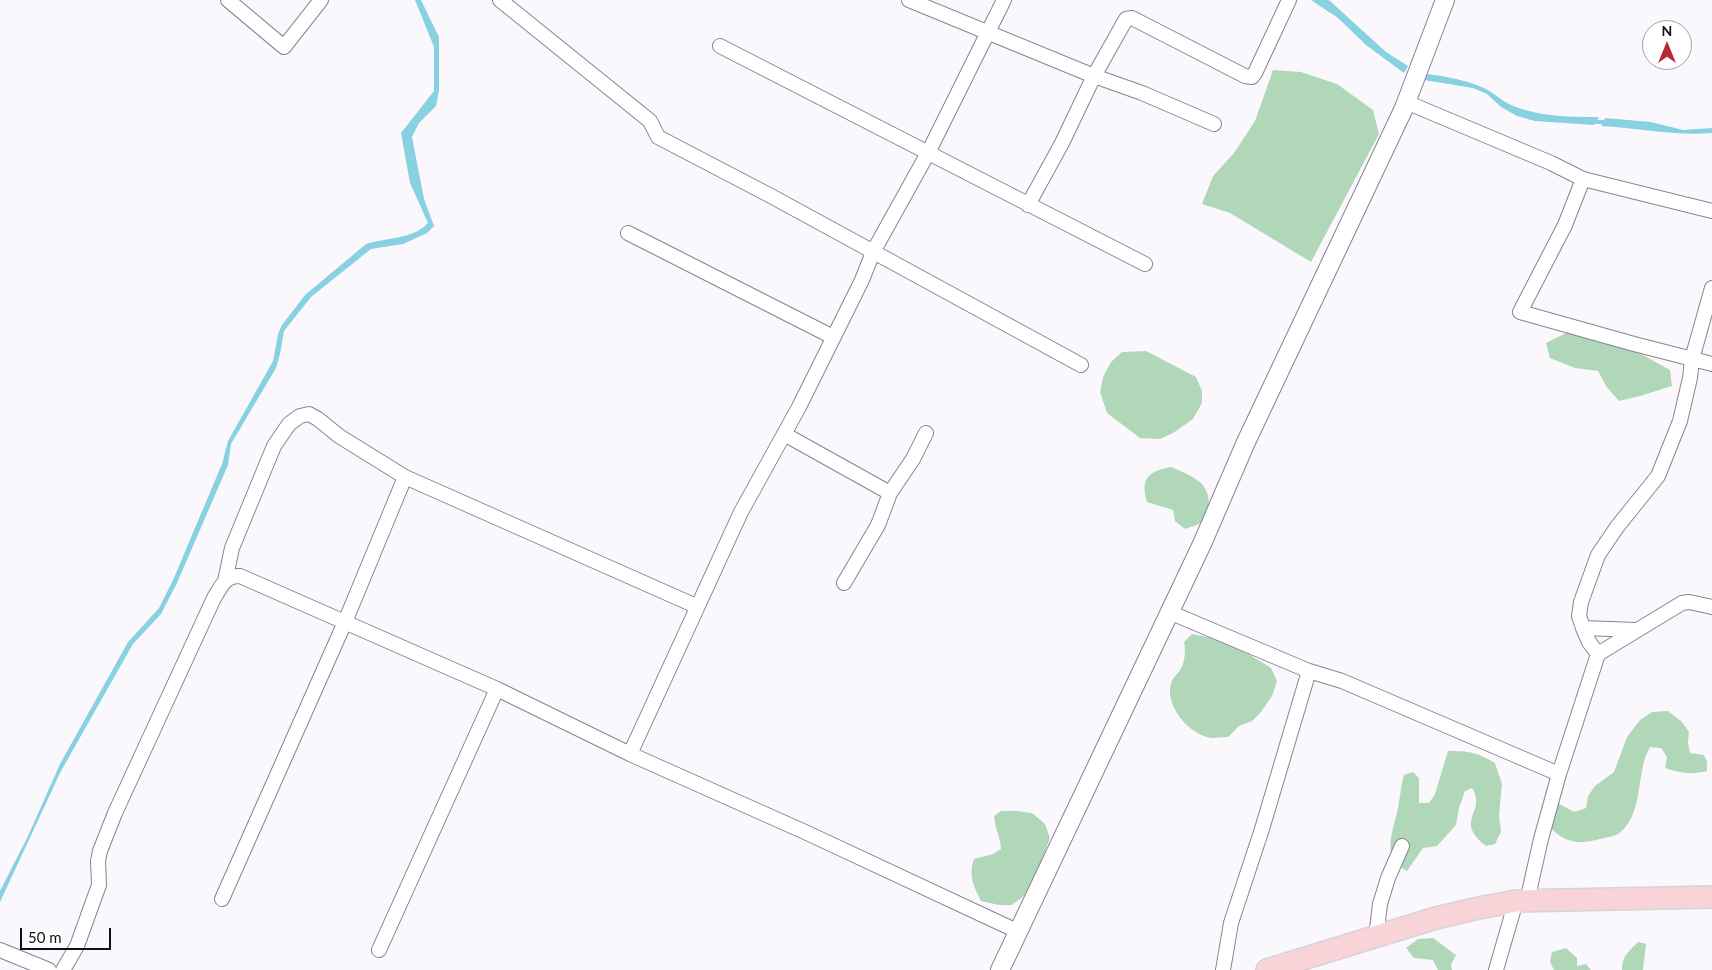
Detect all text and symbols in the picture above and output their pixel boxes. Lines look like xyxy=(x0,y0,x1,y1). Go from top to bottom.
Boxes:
north arrow xyxy=(1642,20,1692,70)
text: N xyxy=(1662,22,1672,39)
scale bar xyxy=(22,918,114,950)
text: 50 m xyxy=(28,928,62,946)

